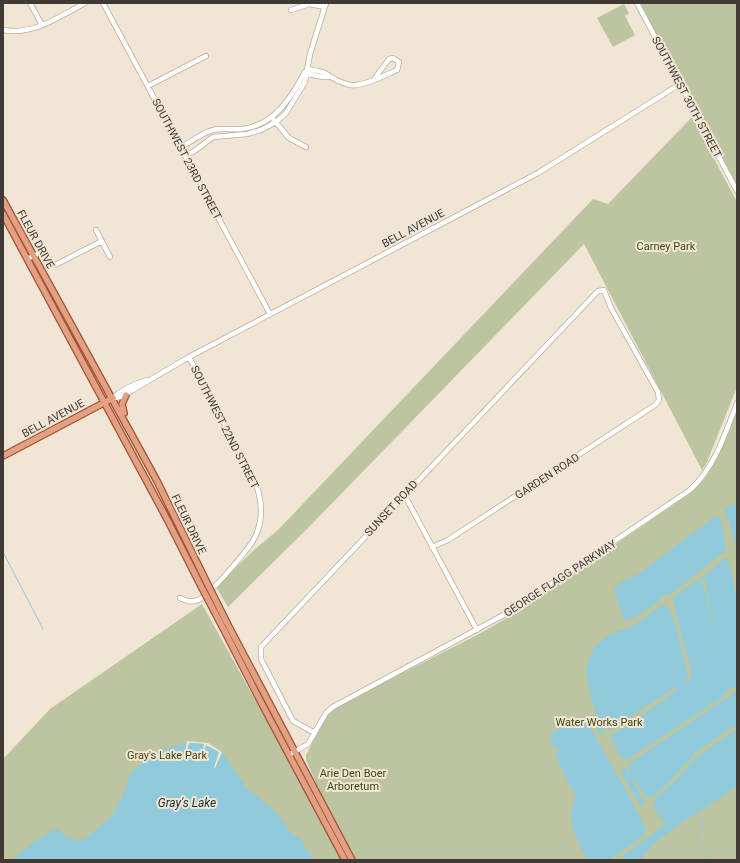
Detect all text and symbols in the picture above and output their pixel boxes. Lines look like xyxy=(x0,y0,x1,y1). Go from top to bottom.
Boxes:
street label: SOUTHWEST 30TH STREET xyxy=(649,34,724,161)
street label: SOUTHWEST 23RD STREET xyxy=(149,96,224,222)
street label: BELL AVENUE xyxy=(380,207,447,250)
street label: FLEUR DRIVE xyxy=(14,208,57,271)
park label: Carney Park xyxy=(637,240,696,253)
street label: SOUTHWEST 22ND STREET xyxy=(188,363,262,491)
street label: BELL AVENUE xyxy=(20,397,87,440)
street label: GARDEN ROAD xyxy=(513,451,582,502)
street label: SUNSET ROAD xyxy=(362,478,421,539)
street label: FLEUR DRIVE xyxy=(168,492,209,556)
street label: GEORGE FLAGG PARKWAY xyxy=(502,537,619,620)
park label: Water Works Park xyxy=(555,716,643,729)
park label: Gray's Lake Park xyxy=(127,749,208,762)
park label: Arie Den Boer Arboretum xyxy=(320,767,387,793)
water label: Gray's Lake xyxy=(158,796,216,810)

